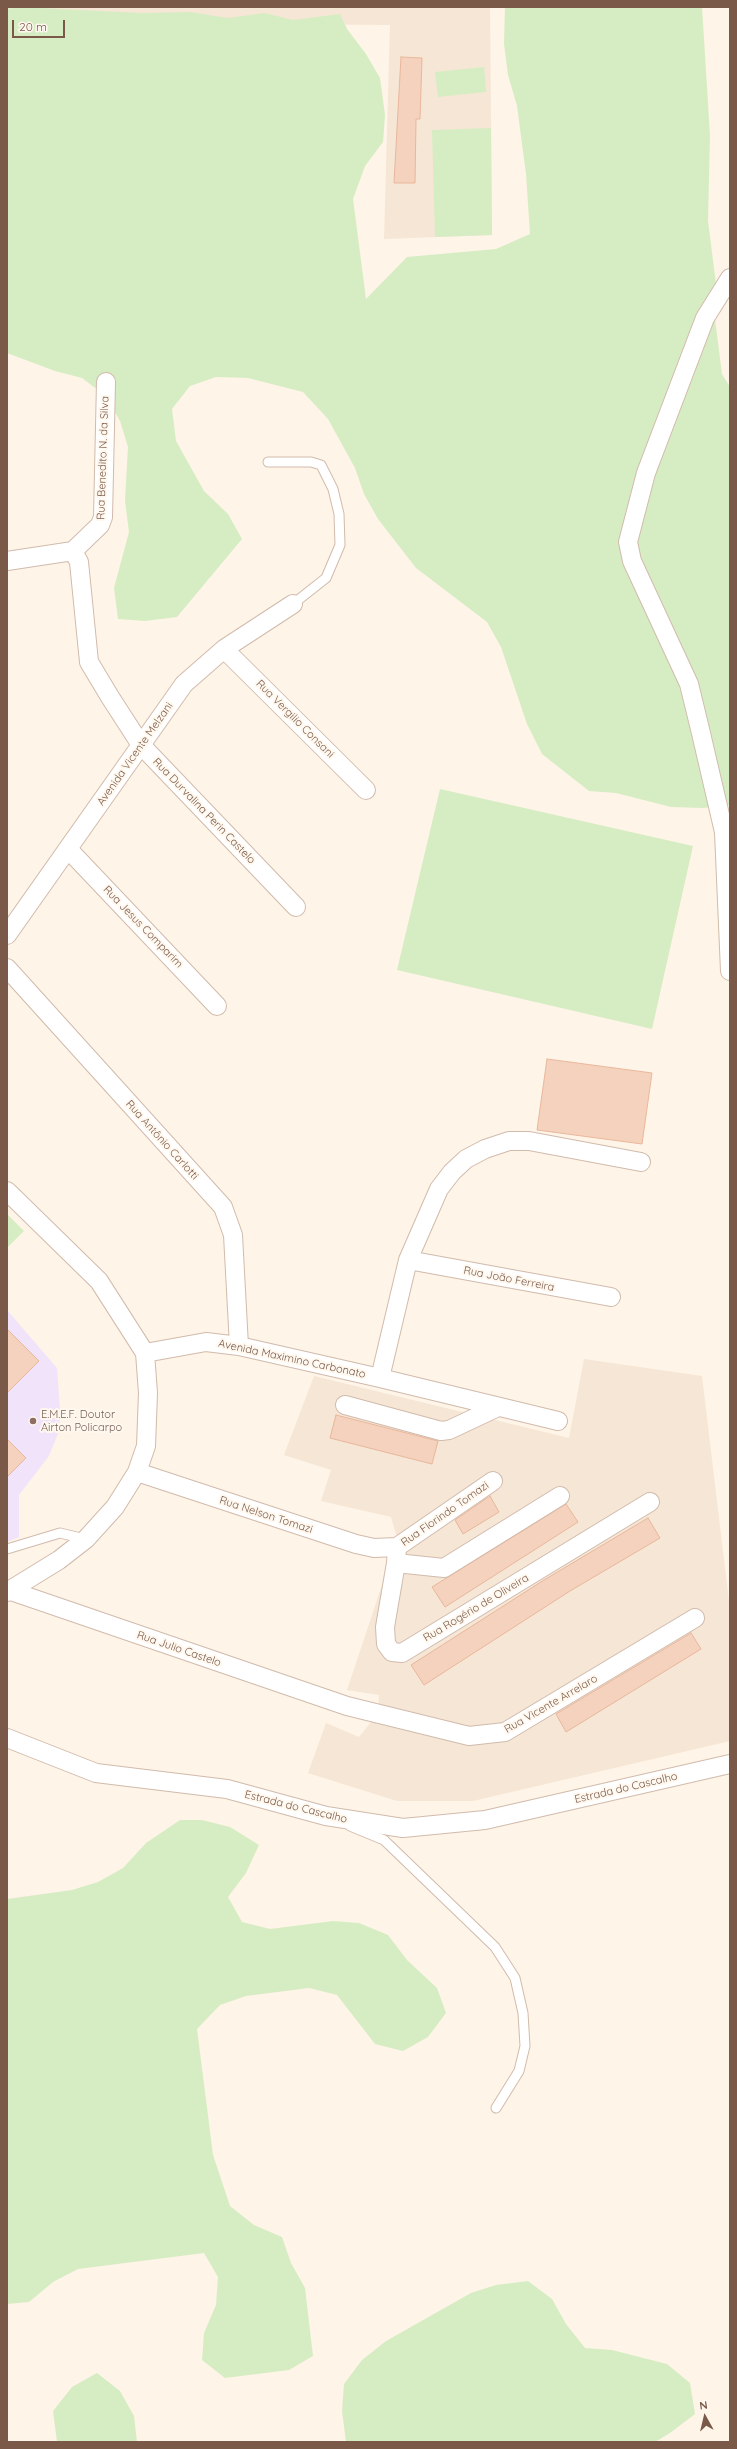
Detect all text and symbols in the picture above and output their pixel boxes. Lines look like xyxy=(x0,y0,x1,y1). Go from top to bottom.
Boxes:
scale bar xyxy=(14,12,67,38)
text: 20 m xyxy=(19,19,47,34)
street label: Rua Benedito N. da Silva xyxy=(94,396,112,520)
street label: Rua Vergilio Consani xyxy=(253,677,337,761)
street label: Avenida Vicente Melzani xyxy=(94,700,176,808)
street label: Rua Durvalina Perin Castelo xyxy=(150,755,258,867)
street label: Rua Jesus Comparim xyxy=(100,883,186,971)
street label: Rua Antônio Carlotti xyxy=(123,1098,201,1182)
street label: Rua João Ferreira xyxy=(462,1264,556,1294)
street label: Avenida Maximino Carbonato xyxy=(217,1337,367,1381)
place label: E.M.E.F. Doutor Airton Policarpo xyxy=(41,1408,122,1434)
marker: E.M.E.F. Doutor Airton Policarpo xyxy=(28,1416,38,1426)
street label: Rua Florindo Tomazi xyxy=(399,1479,491,1549)
street label: Rua Nelson Tomazi xyxy=(218,1494,314,1536)
street label: Rua Rogério de Oliveira xyxy=(421,1571,531,1645)
street label: Rua Julio Castelo xyxy=(135,1628,223,1670)
street label: Rua Vicente Arrelaro xyxy=(502,1672,600,1736)
street label: Estrada do Cascalho xyxy=(573,1770,679,1806)
street label: Estrada do Cascalho xyxy=(243,1788,349,1826)
north arrow xyxy=(685,2397,725,2437)
text: N xyxy=(698,2398,708,2413)

